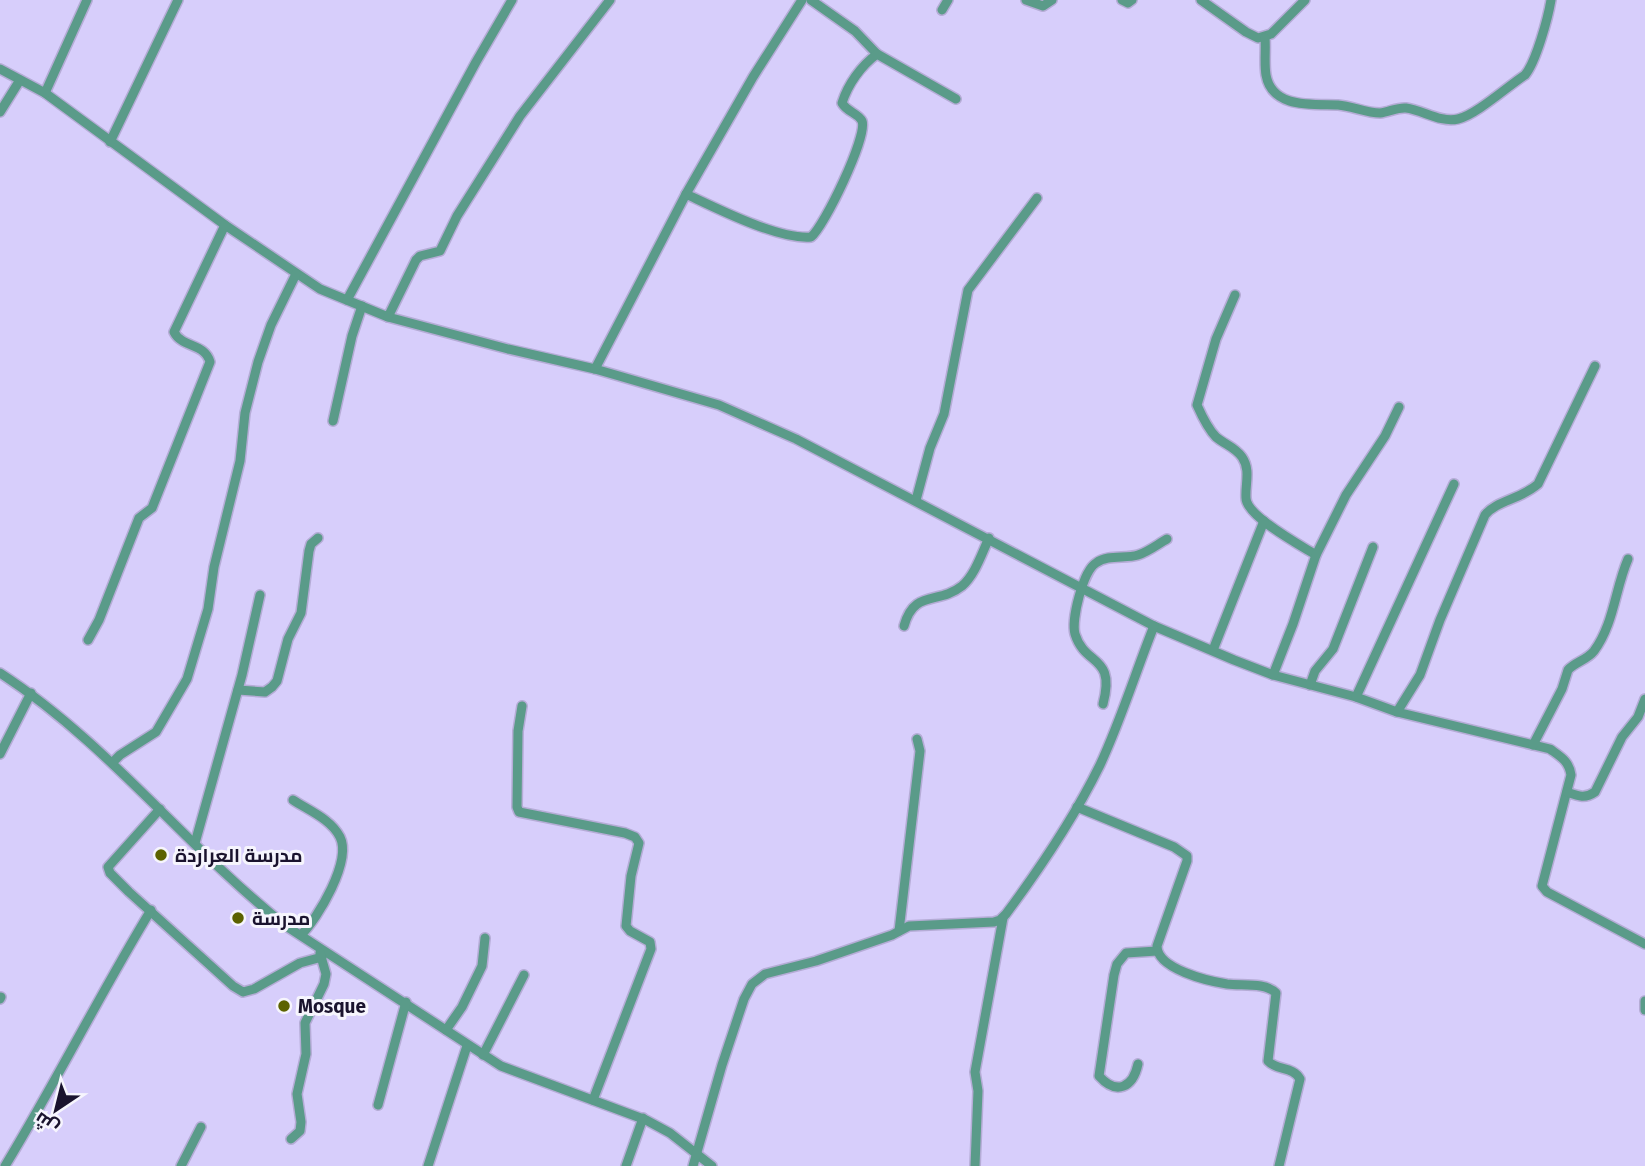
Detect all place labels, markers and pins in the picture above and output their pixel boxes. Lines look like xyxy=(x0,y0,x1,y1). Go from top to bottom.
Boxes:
place label: مدرسة العراردة xyxy=(175,844,303,867)
marker: مدرسة العراردة xyxy=(153,847,169,863)
place label: مدرسة xyxy=(252,907,310,930)
marker: مدرسة xyxy=(230,910,246,926)
place label: Mosque xyxy=(298,995,366,1018)
marker: Mosque xyxy=(276,998,292,1014)

